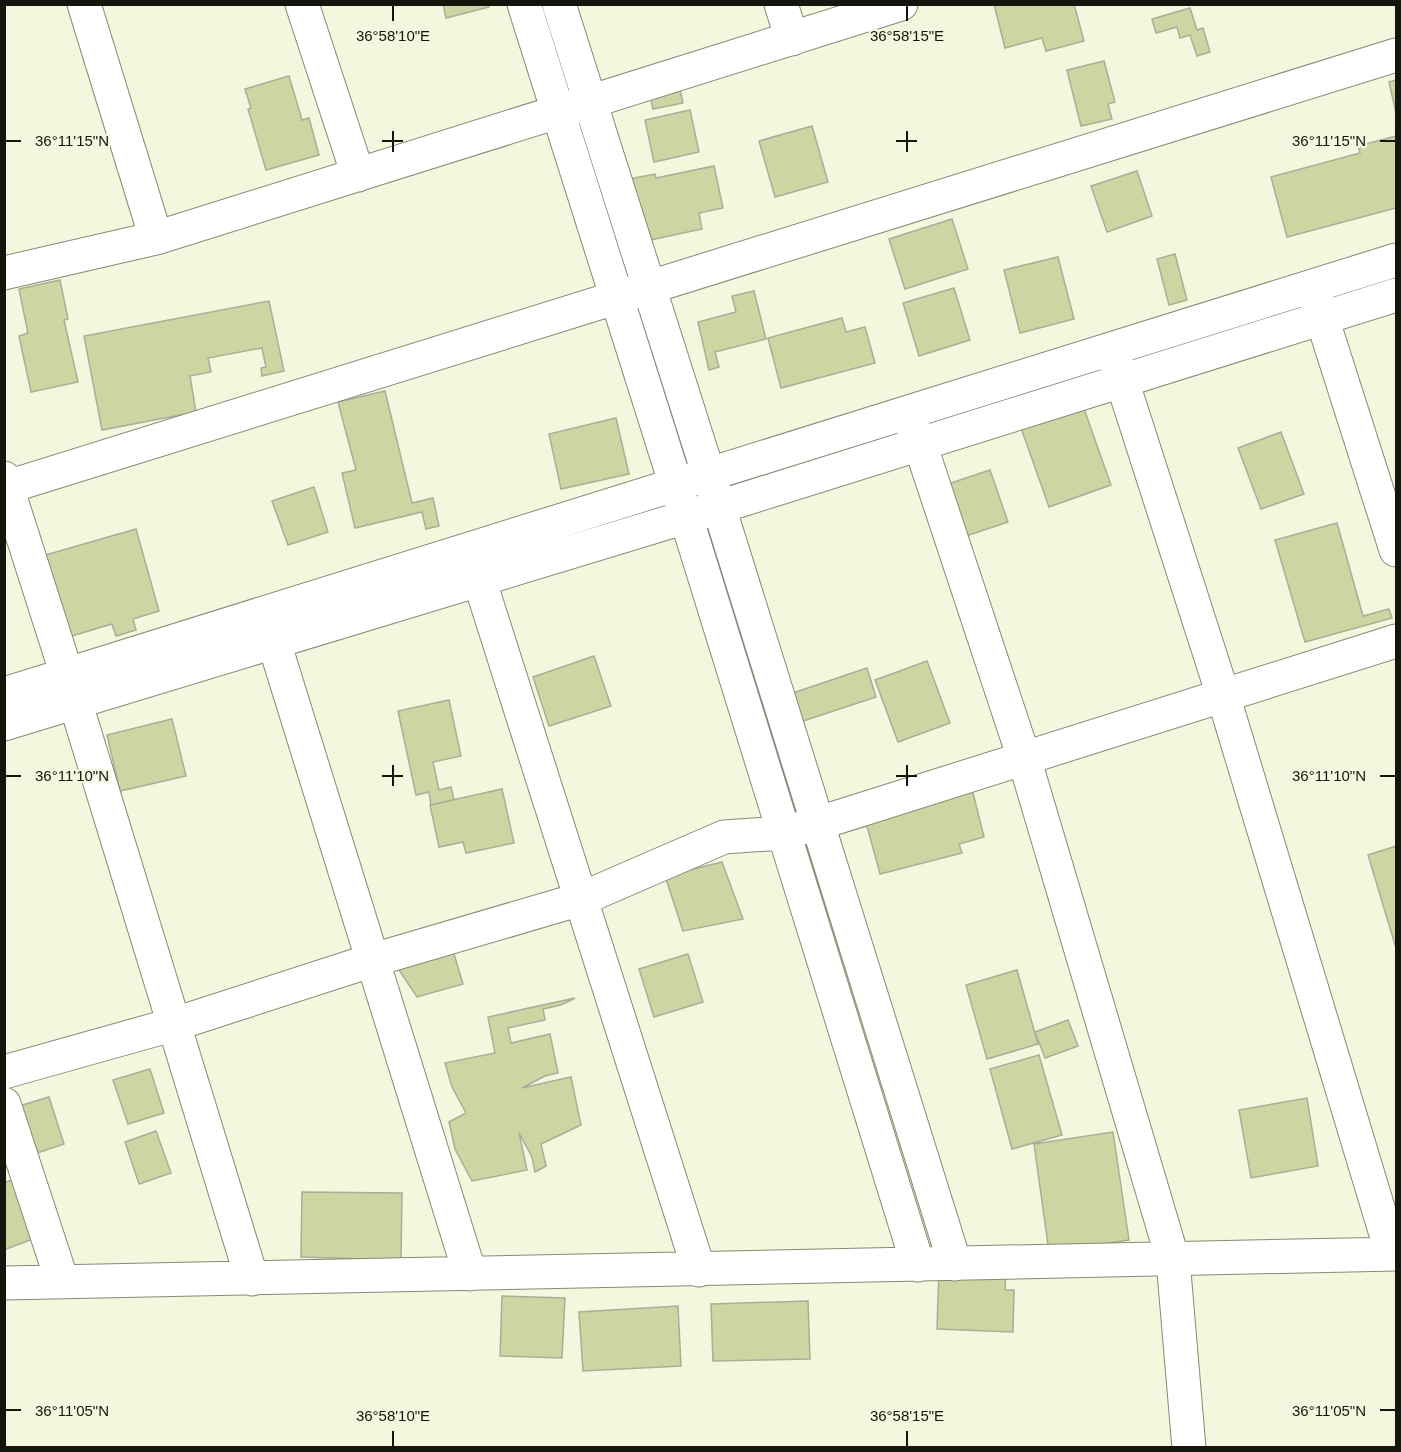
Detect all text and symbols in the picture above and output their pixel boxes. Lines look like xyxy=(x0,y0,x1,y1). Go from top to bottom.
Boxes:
text: 36°58'10"E xyxy=(356,27,430,44)
text: 36°58'15"E xyxy=(870,27,944,44)
text: 36°11'15"N xyxy=(35,132,109,149)
text: 36°11'15"N xyxy=(1292,132,1366,149)
text: 36°11'10"N xyxy=(35,767,109,784)
text: 36°11'10"N xyxy=(1292,767,1366,784)
text: 36°11'05"N xyxy=(35,1402,109,1419)
text: 36°11'05"N xyxy=(1292,1402,1366,1419)
text: 36°58'10"E xyxy=(356,1407,430,1424)
text: 36°58'15"E xyxy=(870,1407,944,1424)

